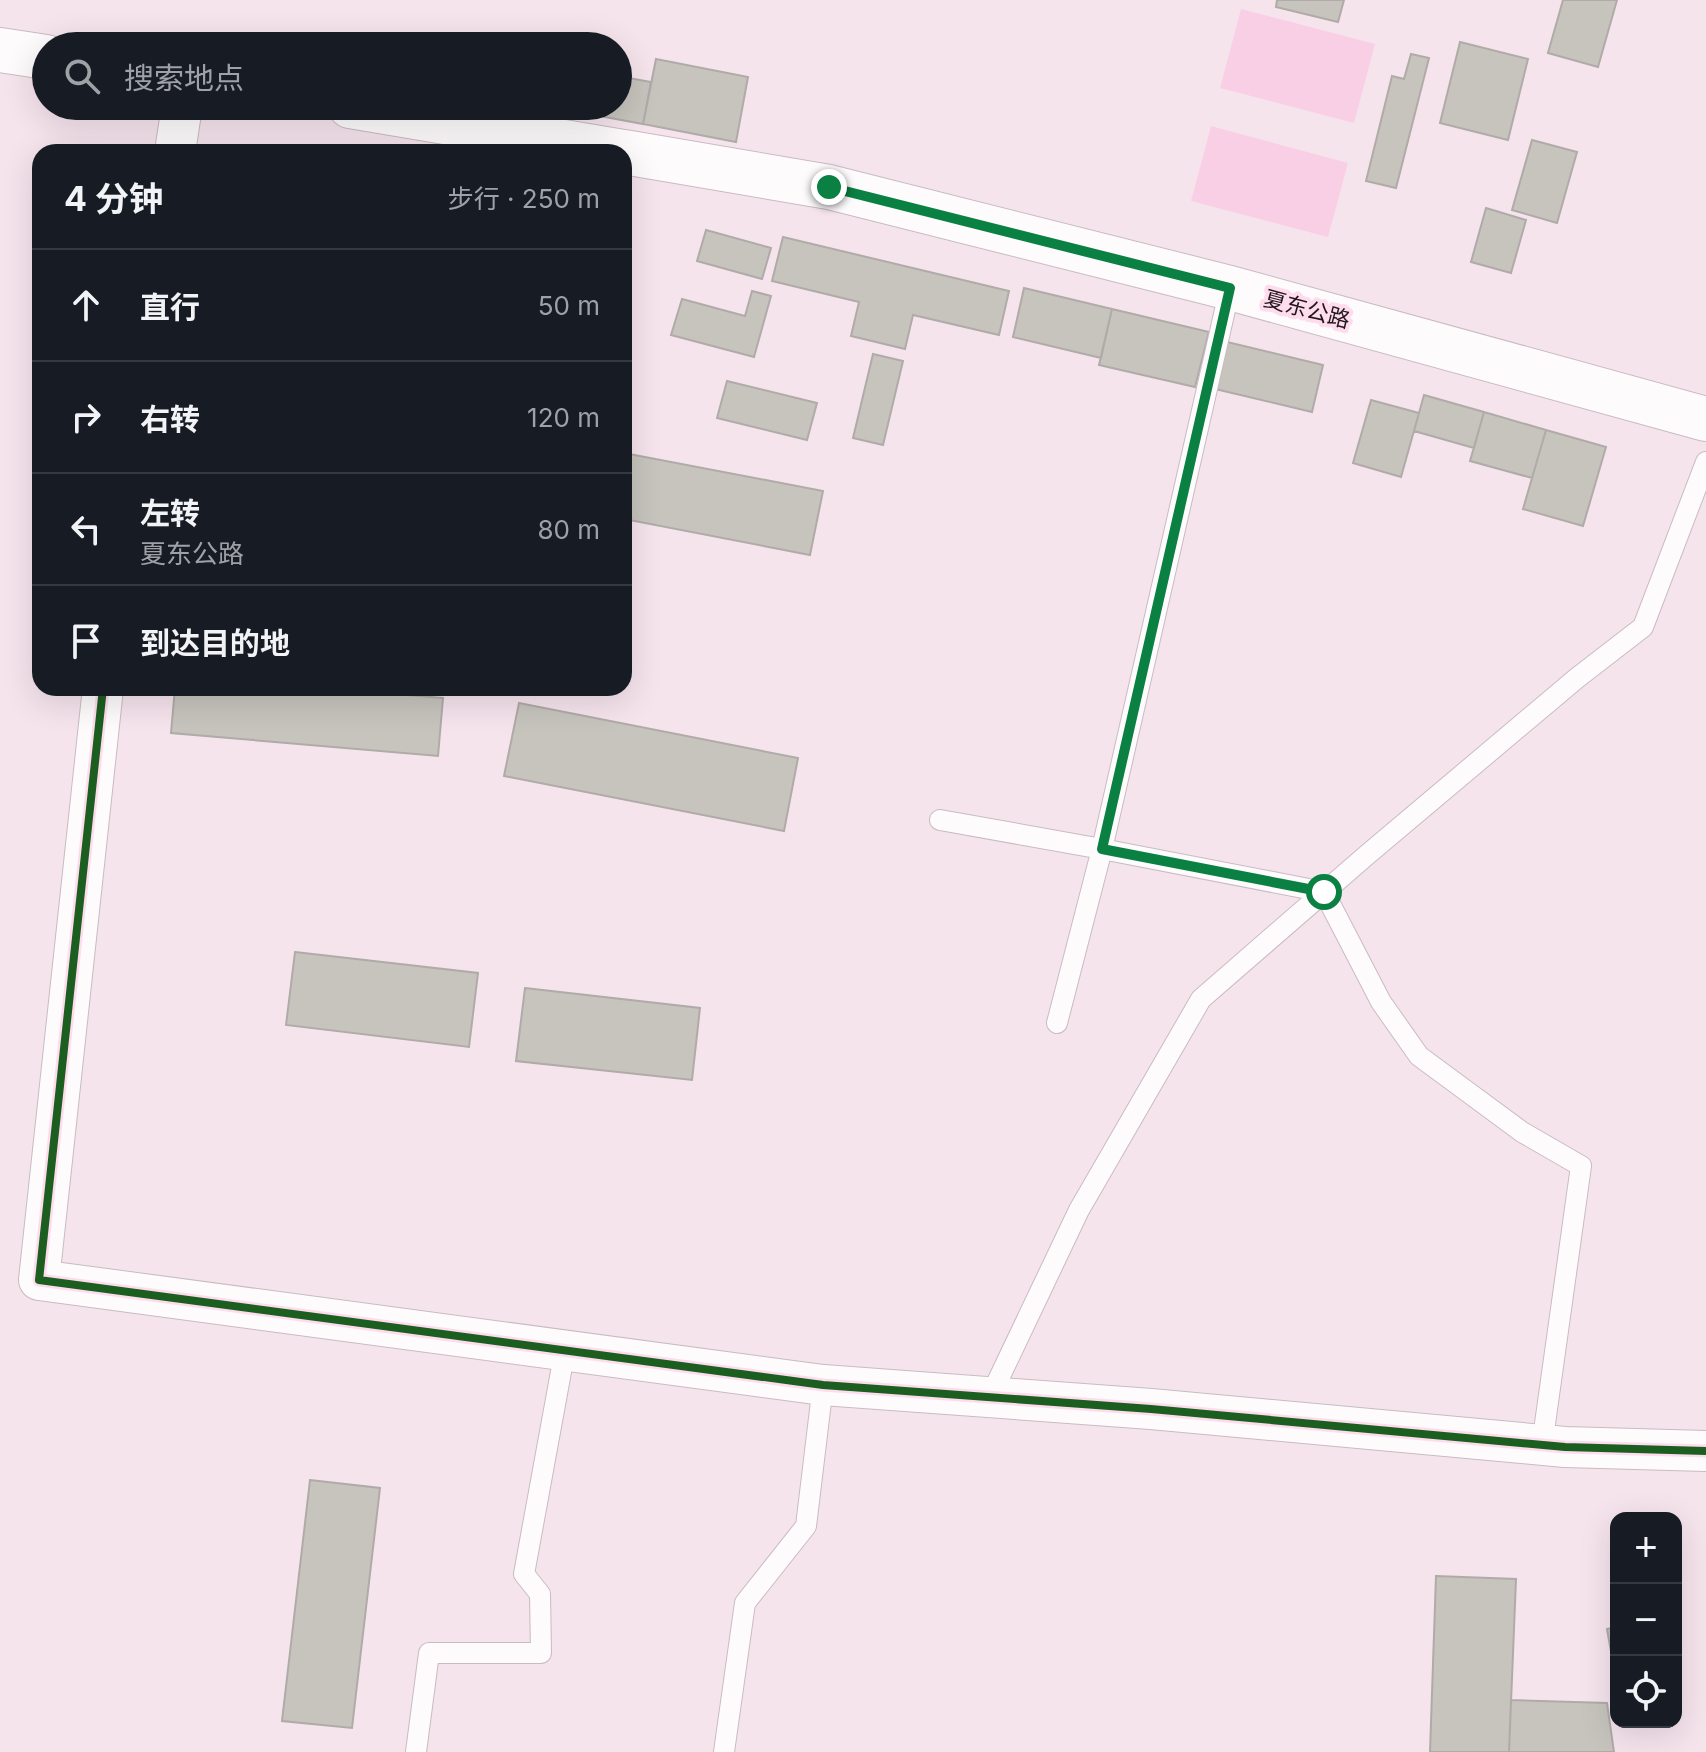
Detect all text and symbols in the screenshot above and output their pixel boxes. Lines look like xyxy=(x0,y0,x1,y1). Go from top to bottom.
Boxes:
search box xyxy=(32,32,632,120)
icon: search xyxy=(60,54,104,98)
text: 搜索地点 xyxy=(124,60,244,96)
route end xyxy=(811,169,847,205)
text: 4 分钟 xyxy=(64,178,163,219)
text: 步行 · 250 m xyxy=(448,183,600,214)
icon: ahead xyxy=(64,283,108,327)
street label: 夏东公路 xyxy=(1261,285,1353,333)
text: 直行 xyxy=(140,289,200,325)
text: 50 m xyxy=(538,290,600,321)
icon: right xyxy=(64,395,108,439)
text: 右转 xyxy=(140,401,200,437)
text: 120 m xyxy=(527,402,600,433)
text: 左转 xyxy=(140,495,200,531)
icon: left xyxy=(64,507,108,551)
text: 80 m xyxy=(537,514,600,545)
text: 夏东公路 xyxy=(140,538,244,569)
icon: arrive xyxy=(64,619,108,663)
text: 到达目的地 xyxy=(140,625,290,661)
route start xyxy=(1306,874,1342,910)
map controls xyxy=(1610,1512,1682,1728)
button: + xyxy=(1610,1512,1682,1584)
button: − xyxy=(1610,1584,1682,1656)
button: locate xyxy=(1610,1656,1682,1728)

